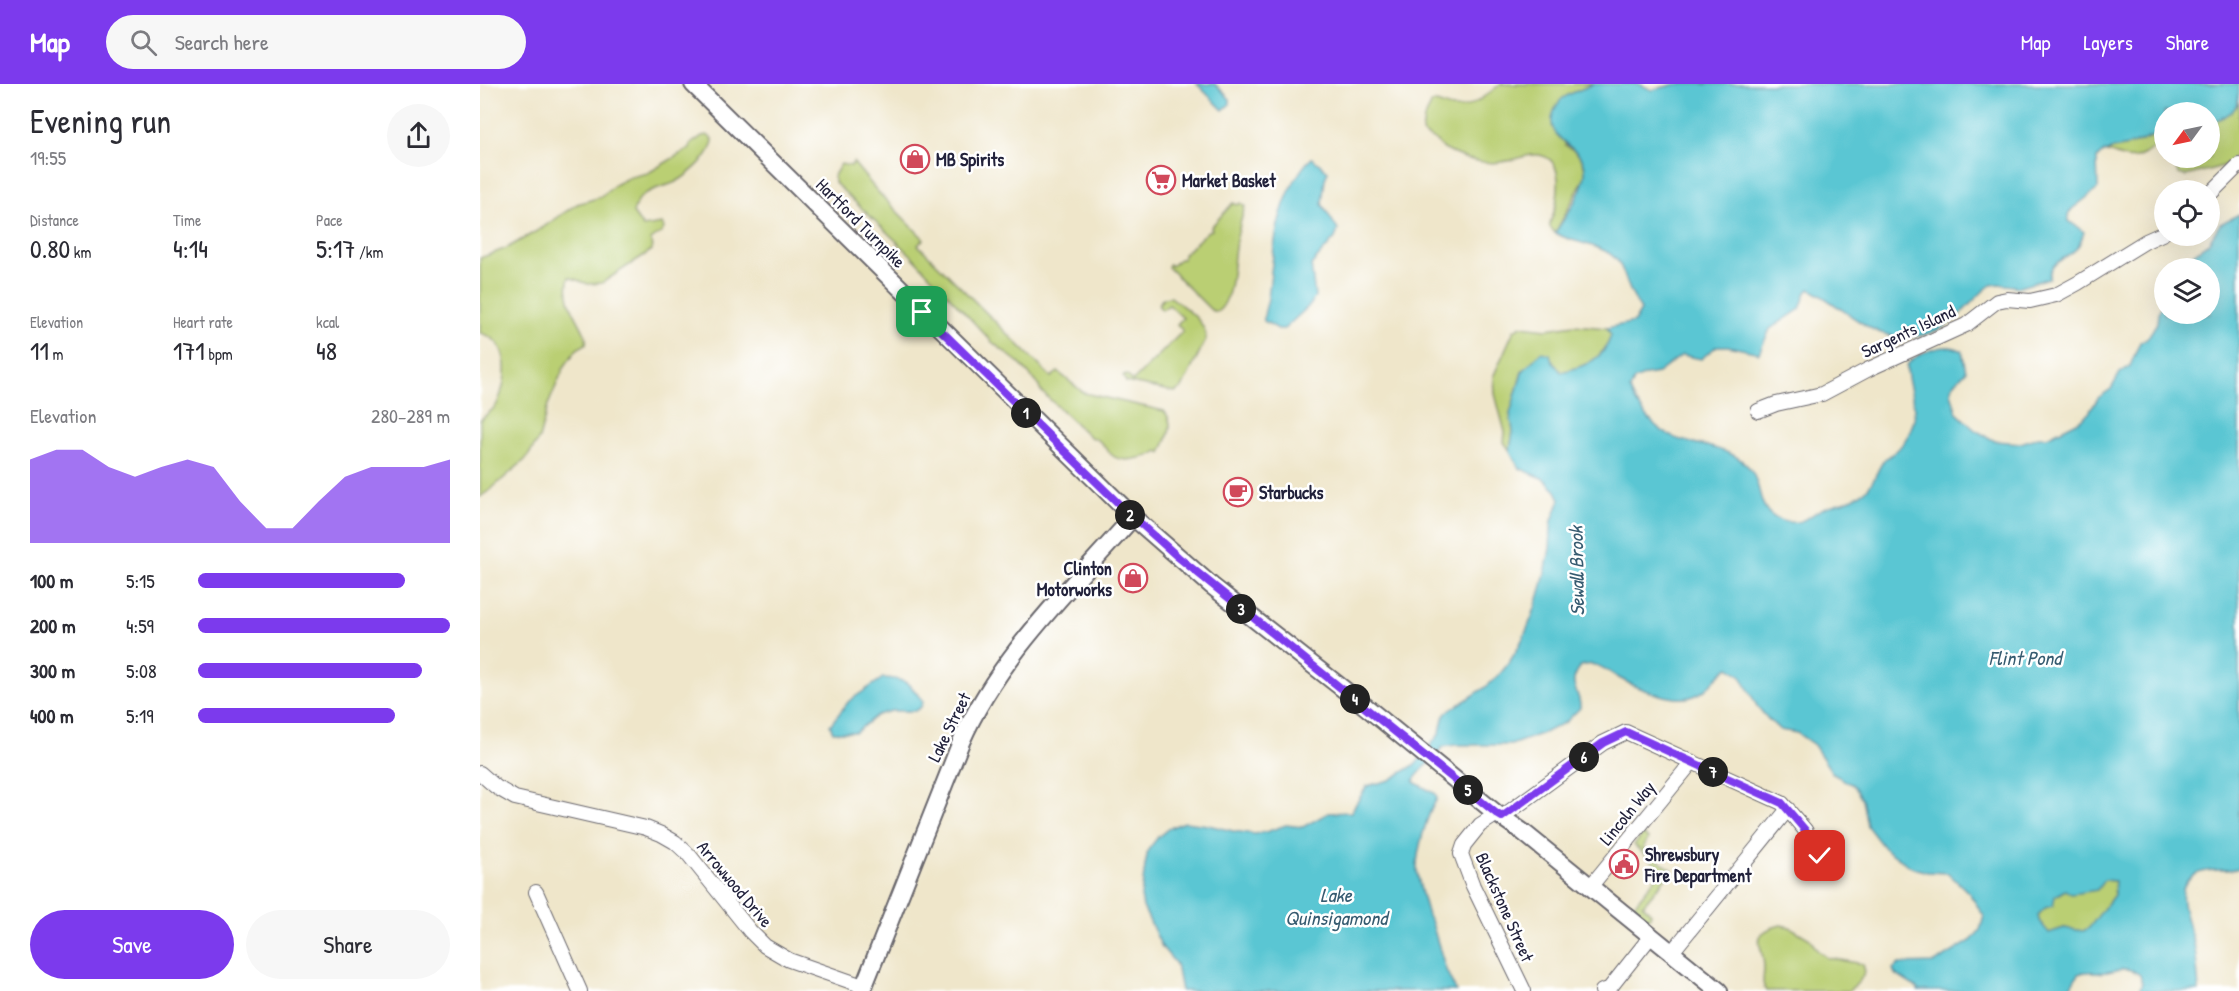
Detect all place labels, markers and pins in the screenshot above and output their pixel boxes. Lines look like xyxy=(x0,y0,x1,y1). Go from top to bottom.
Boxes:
shop icon: MB Spirits xyxy=(899,143,931,175)
place label: MB Spirits xyxy=(936,147,1004,173)
supermarket icon: Market Basket xyxy=(1145,164,1177,196)
place label: Market Basket xyxy=(1182,168,1276,193)
pin xyxy=(896,286,947,337)
pin: 1 xyxy=(1011,398,1041,428)
cafe icon: Starbucks xyxy=(1222,476,1254,508)
place label: Starbucks xyxy=(1259,480,1324,505)
pin: 2 xyxy=(1115,500,1145,530)
place label: Clinton Motorworks xyxy=(1037,556,1112,602)
shop icon: Clinton Motorworks xyxy=(1117,562,1149,594)
pin: 3 xyxy=(1226,594,1256,624)
pin: 4 xyxy=(1340,684,1370,714)
pin: 6 xyxy=(1569,742,1599,772)
pin: 7 xyxy=(1698,757,1728,787)
pin: 5 xyxy=(1453,775,1483,805)
pin xyxy=(1794,830,1845,881)
place label: Shrewsbury Fire Department xyxy=(1644,842,1752,889)
public building icon: Shrewsbury Fire Department xyxy=(1608,848,1640,880)

